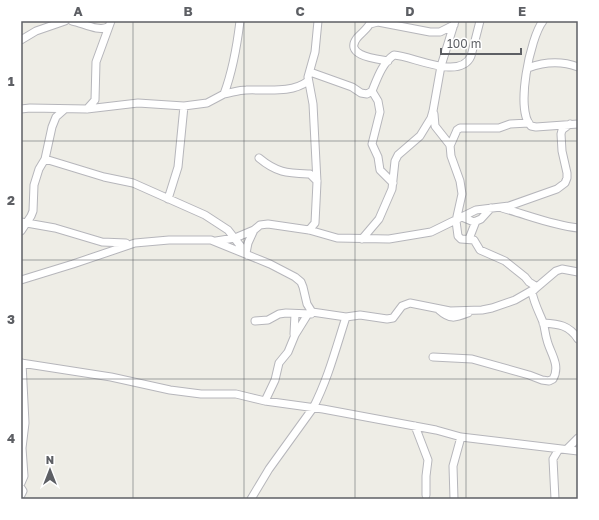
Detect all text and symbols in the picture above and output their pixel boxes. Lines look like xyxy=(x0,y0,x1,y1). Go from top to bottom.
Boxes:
text: A xyxy=(73,3,83,19)
text: B xyxy=(183,3,193,19)
text: C xyxy=(295,3,305,19)
text: D xyxy=(405,3,415,19)
text: E xyxy=(518,3,526,19)
scale bar xyxy=(441,30,521,56)
text: 100 m xyxy=(447,36,481,51)
text: 1 xyxy=(8,73,15,89)
text: 2 xyxy=(7,192,15,208)
text: 3 xyxy=(7,311,15,327)
text: 4 xyxy=(7,430,15,446)
north arrow xyxy=(30,450,70,490)
text: N xyxy=(46,453,54,466)

